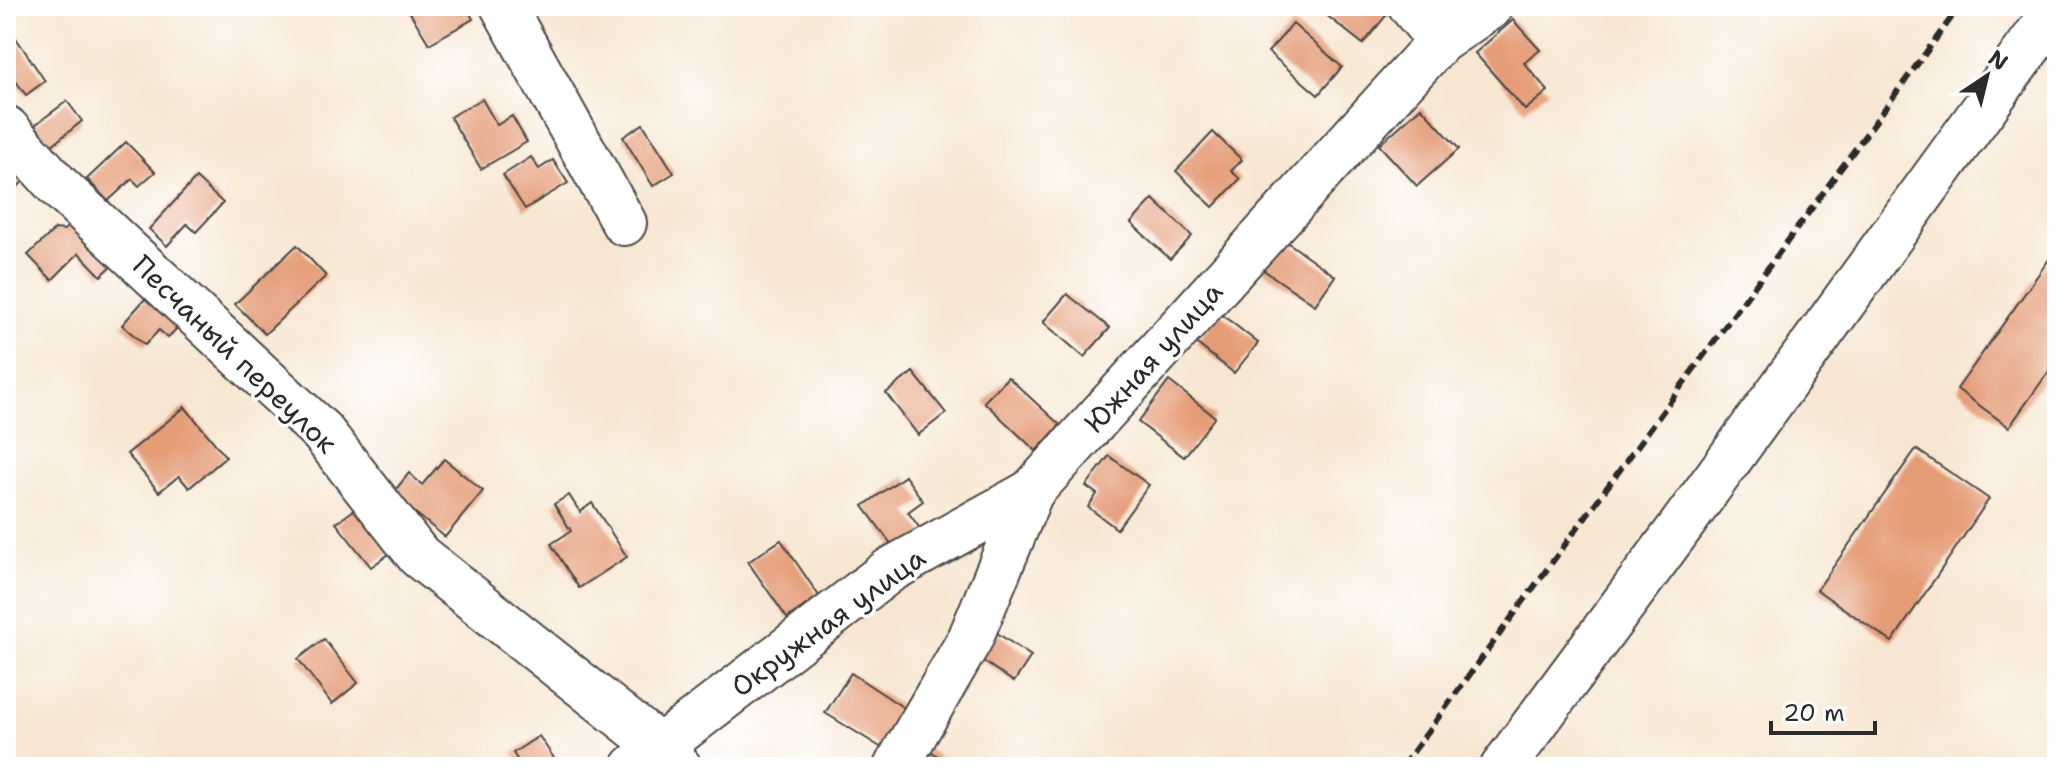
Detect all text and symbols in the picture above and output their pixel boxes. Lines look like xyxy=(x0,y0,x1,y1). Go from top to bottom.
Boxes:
north arrow xyxy=(1947,36,2027,116)
text: N xyxy=(1983,43,2014,77)
street label: Песчаный переулок xyxy=(125,246,346,462)
street label: Южная улица xyxy=(1075,273,1231,441)
street label: Окружная улица xyxy=(723,539,933,705)
scale bar xyxy=(1771,685,1875,735)
text: 20 m xyxy=(1783,697,1845,729)

